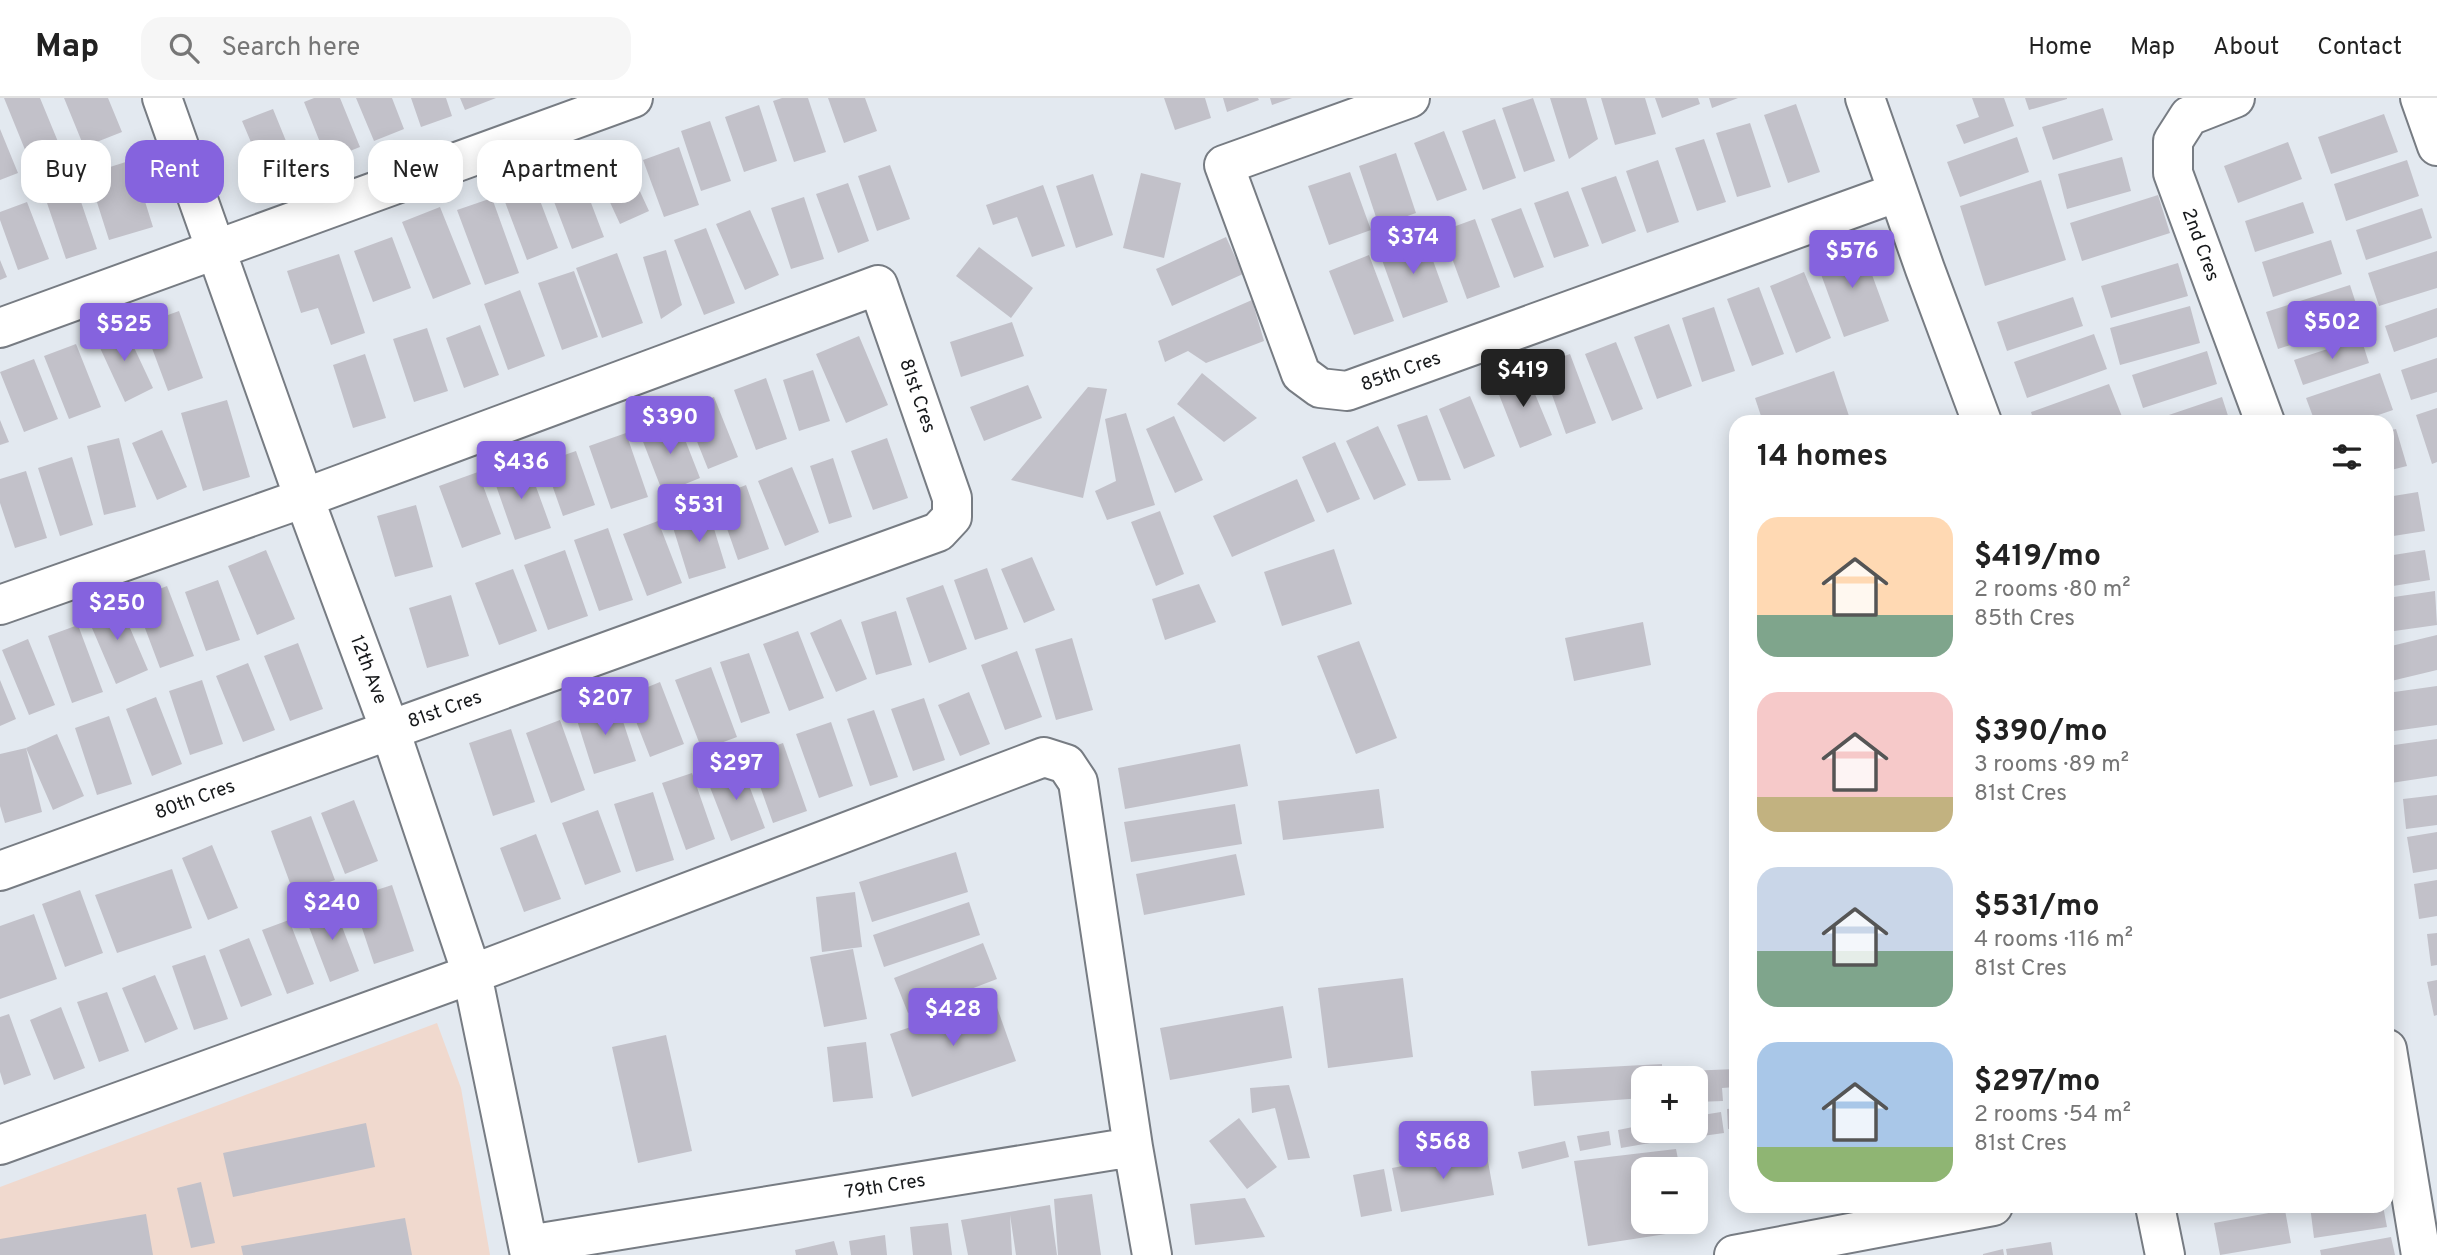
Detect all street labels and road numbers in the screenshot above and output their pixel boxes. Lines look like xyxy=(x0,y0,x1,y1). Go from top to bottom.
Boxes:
street label: 2nd Cres xyxy=(2176,205,2224,285)
street label: 85th Cres xyxy=(1358,346,1444,398)
street label: 81st Cres xyxy=(893,356,941,436)
street label: 12th Ave xyxy=(344,632,392,708)
street label: 81st Cres xyxy=(405,686,485,734)
street label: 80th Cres xyxy=(152,774,238,826)
street label: 79th Cres xyxy=(843,1169,927,1205)

